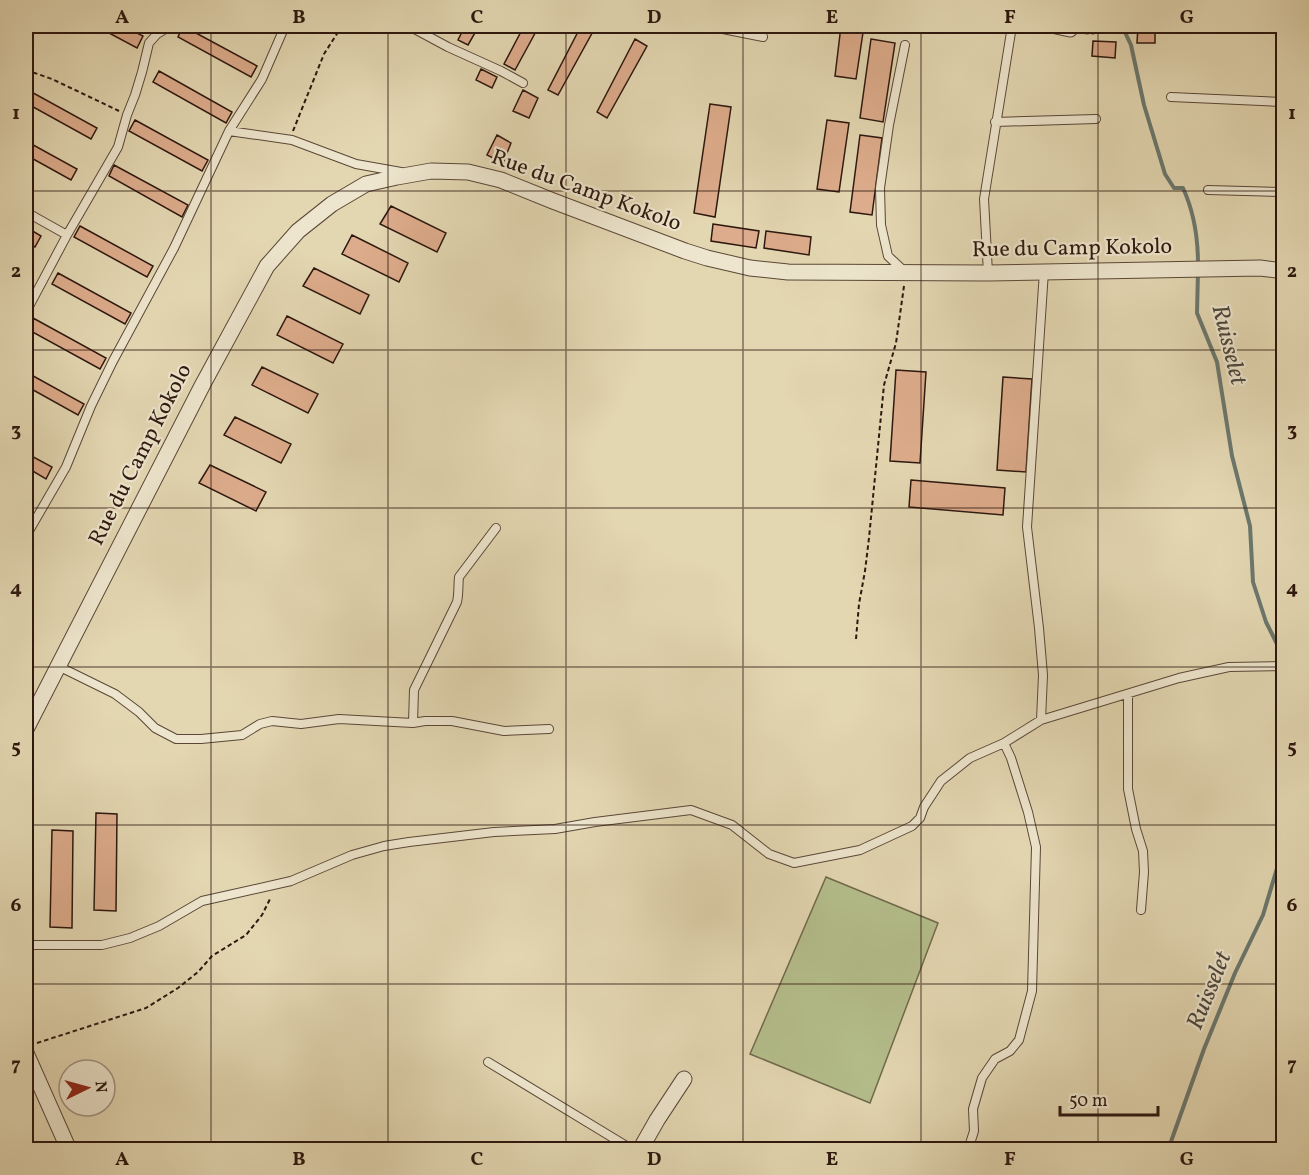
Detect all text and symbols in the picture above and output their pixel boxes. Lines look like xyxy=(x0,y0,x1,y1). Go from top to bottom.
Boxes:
text: A xyxy=(115,4,129,32)
text: B xyxy=(292,4,306,32)
text: C xyxy=(471,4,484,32)
text: D xyxy=(647,4,661,32)
text: E xyxy=(826,4,838,32)
text: F xyxy=(1004,4,1016,32)
text: G xyxy=(1180,4,1194,32)
text: 1 xyxy=(12,100,20,128)
text: 1 xyxy=(1288,100,1296,128)
street label: Rue du Camp Kokolo xyxy=(487,142,685,240)
street label: Rue du Camp Kokolo xyxy=(972,232,1172,266)
text: 2 xyxy=(11,258,21,286)
text: 2 xyxy=(1287,258,1297,286)
water label: Ruisselet xyxy=(1202,301,1255,390)
street label: Rue du Camp Kokolo xyxy=(82,359,200,551)
text: 3 xyxy=(11,417,21,445)
text: 3 xyxy=(1287,417,1297,445)
text: 4 xyxy=(10,575,22,603)
text: 4 xyxy=(1286,575,1298,603)
text: 5 xyxy=(11,734,21,762)
text: 5 xyxy=(1287,734,1297,762)
text: 6 xyxy=(11,892,22,920)
text: 6 xyxy=(1287,892,1298,920)
water label: Ruisselet xyxy=(1179,946,1242,1035)
text: 7 xyxy=(11,1051,21,1079)
text: 7 xyxy=(1287,1051,1297,1079)
north arrow xyxy=(57,1058,117,1118)
scale bar xyxy=(1060,1079,1158,1117)
text: N xyxy=(88,1080,111,1094)
text: 50 m xyxy=(1069,1089,1108,1114)
text: A xyxy=(115,1146,129,1174)
text: B xyxy=(292,1146,306,1174)
text: C xyxy=(471,1146,484,1174)
text: D xyxy=(647,1146,661,1174)
text: E xyxy=(826,1146,838,1174)
text: F xyxy=(1004,1146,1016,1174)
text: G xyxy=(1180,1146,1194,1174)

